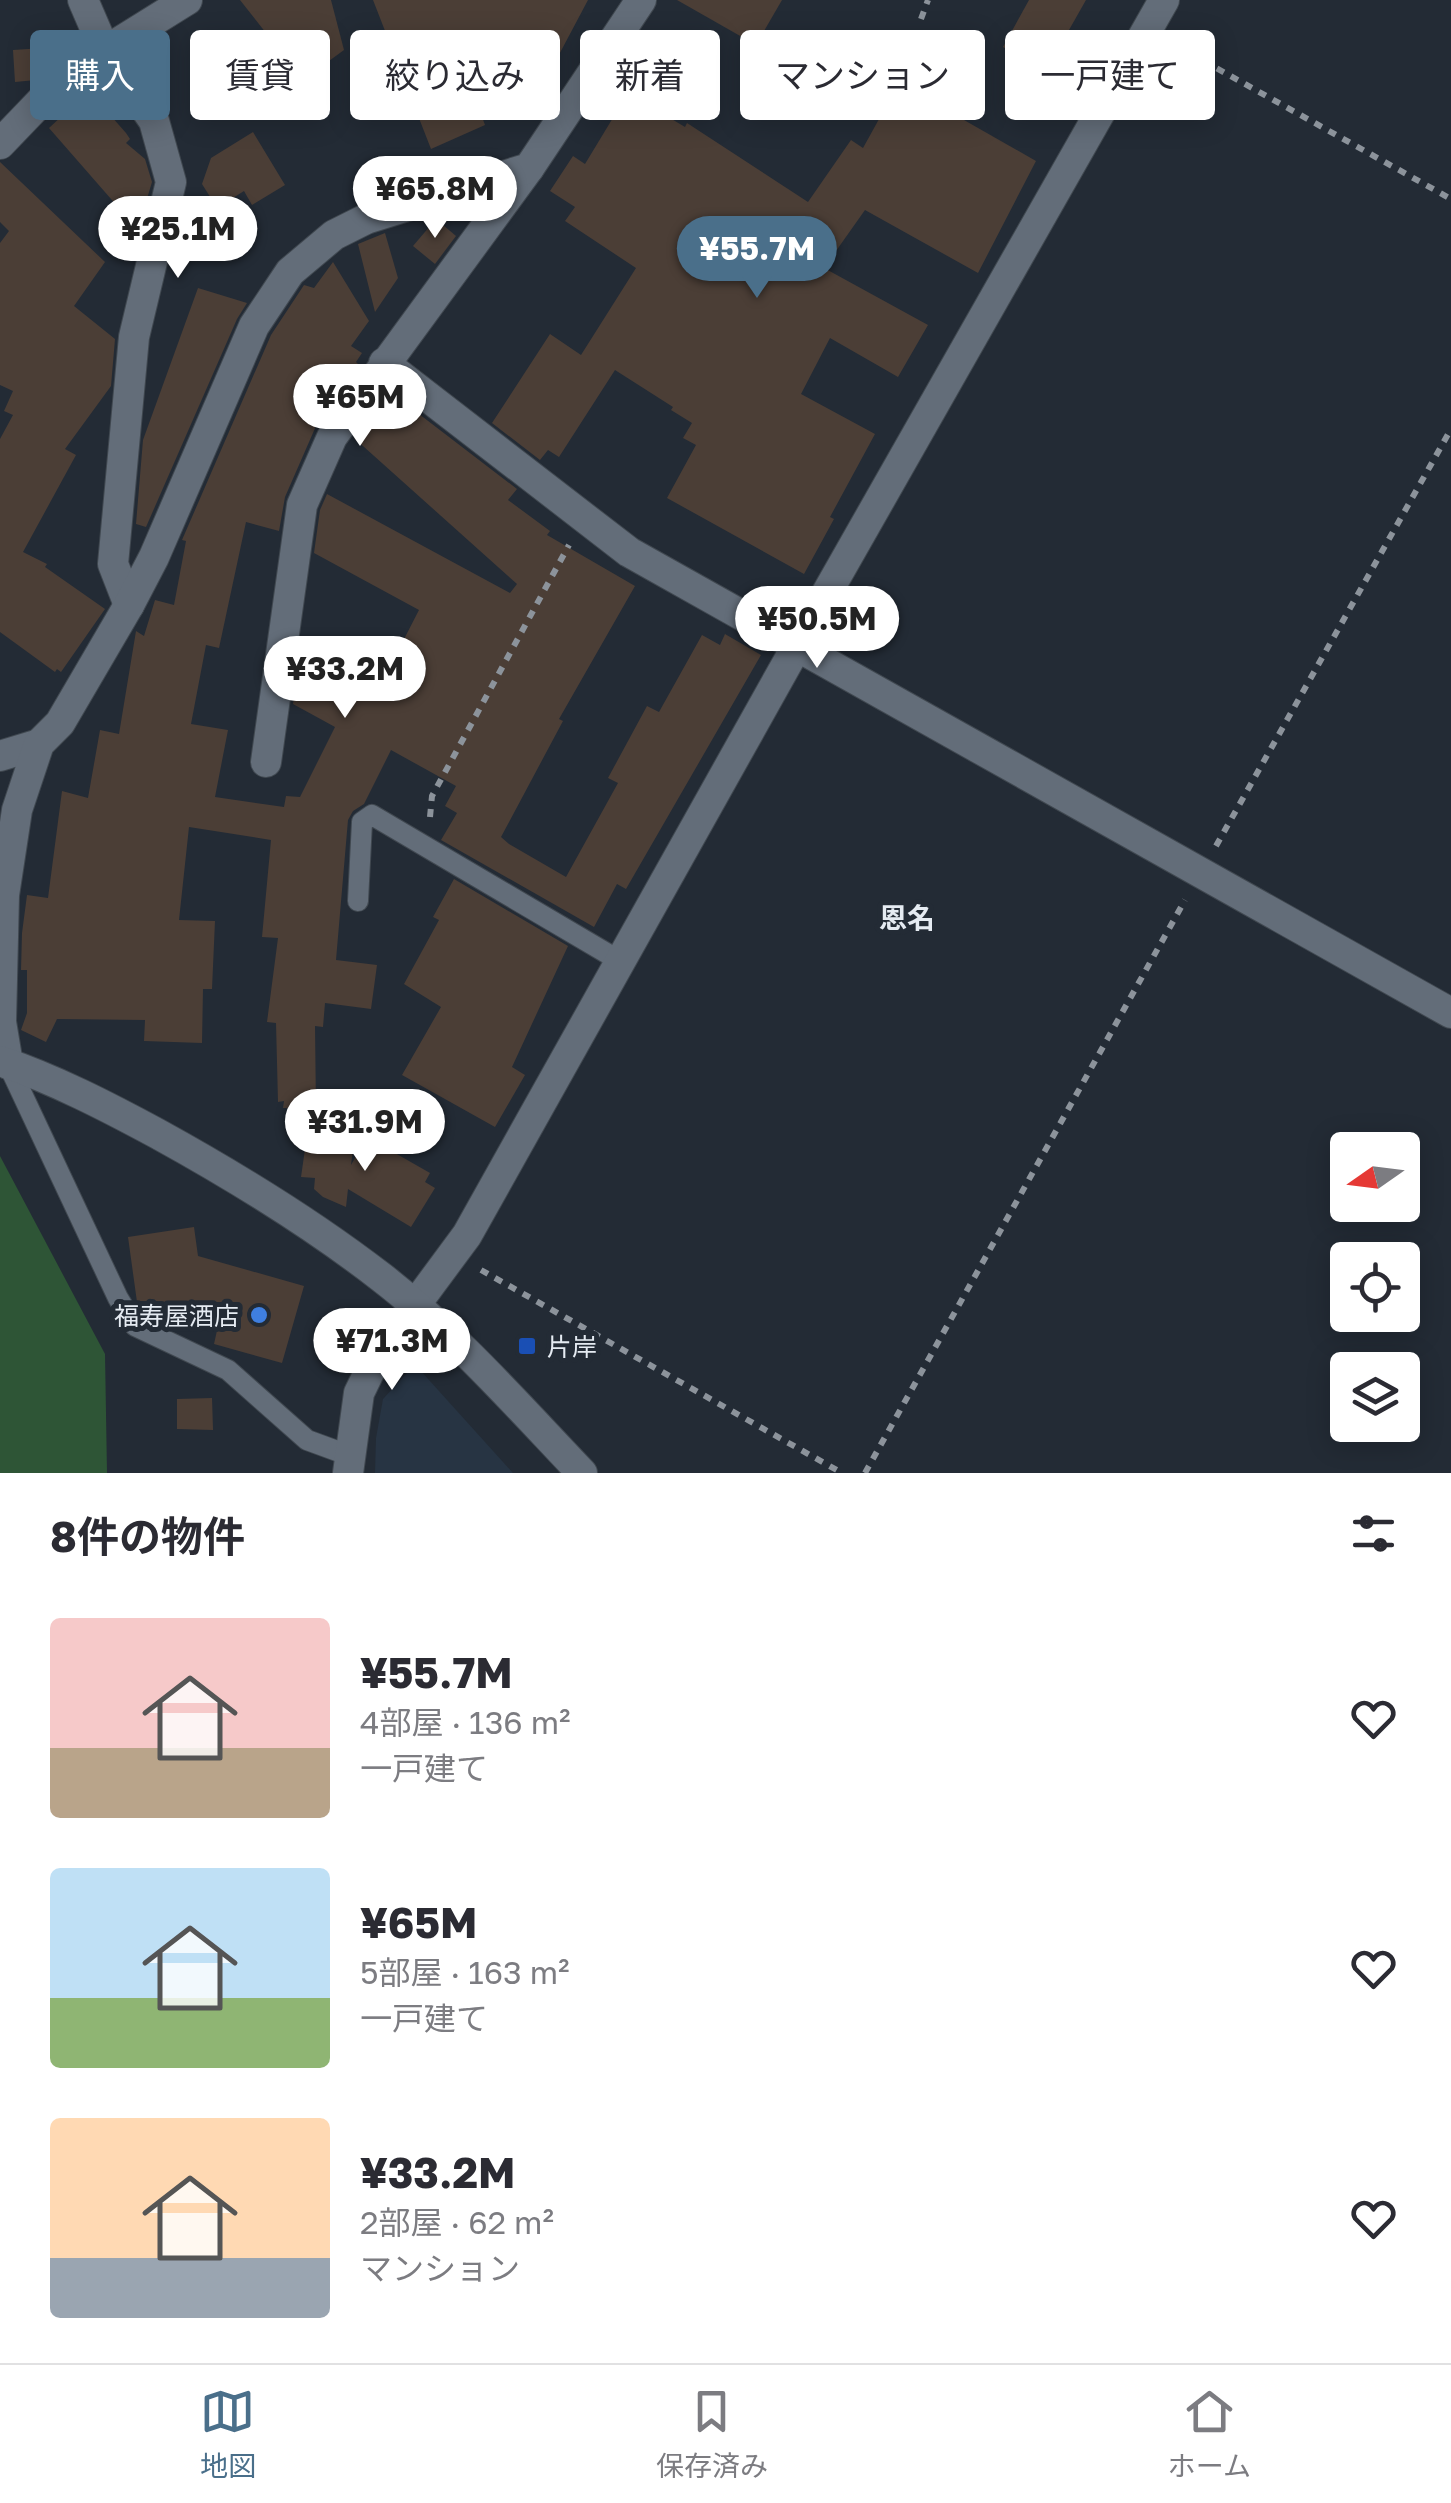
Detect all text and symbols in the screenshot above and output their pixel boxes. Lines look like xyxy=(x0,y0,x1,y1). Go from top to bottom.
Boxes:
chip: 購入 xyxy=(30,30,170,120)
chip: 賃貸 xyxy=(190,30,330,120)
chip: 絞り込み xyxy=(350,30,560,120)
chip: 新着 xyxy=(580,30,720,120)
chip: マンション xyxy=(740,30,985,120)
chip: 一戸建て xyxy=(1005,30,1215,120)
pin: ¥65.8M xyxy=(354,156,516,241)
text: ¥65.8M xyxy=(375,169,495,207)
pin: ¥25.1M xyxy=(97,196,259,281)
text: ¥25.1M xyxy=(120,209,236,247)
pin: ¥55.7M xyxy=(676,216,838,301)
text: ¥55.7M xyxy=(699,229,815,267)
pin: ¥65M xyxy=(301,364,419,449)
text: ¥65M xyxy=(315,377,405,415)
pin: ¥50.5M xyxy=(736,586,898,671)
text: ¥50.5M xyxy=(757,599,877,637)
pin: ¥33.2M xyxy=(264,636,426,721)
text: ¥33.2M xyxy=(286,649,404,687)
district label: 恩名 xyxy=(879,901,935,934)
pin: ¥31.9M xyxy=(284,1089,446,1174)
text: ¥31.9M xyxy=(307,1102,423,1140)
north arrow xyxy=(1330,1132,1420,1222)
map controls xyxy=(1330,1132,1420,1442)
button: locate xyxy=(1330,1242,1420,1332)
place label: 福寿屋酒店 xyxy=(114,1300,239,1331)
marker: 福寿屋酒店 xyxy=(248,1304,270,1326)
pin: ¥71.3M xyxy=(311,1308,473,1393)
text: ¥71.3M xyxy=(335,1321,449,1359)
place label: 片岸 xyxy=(547,1331,597,1362)
marker: 片岸 xyxy=(516,1335,538,1357)
button: layers xyxy=(1330,1352,1420,1442)
icon: filters xyxy=(1346,1506,1401,1561)
text: 8件の物件 xyxy=(50,1511,245,1561)
text: ¥55.7M xyxy=(360,1647,513,1697)
icon: home xyxy=(130,1658,250,1778)
icon: heart xyxy=(1346,1691,1401,1746)
text: 4部屋 · 136 m² xyxy=(360,1703,571,1741)
text: 一戸建て xyxy=(360,1749,488,1787)
text: ¥65M xyxy=(360,1897,477,1947)
icon: home xyxy=(130,1908,250,2028)
icon: heart xyxy=(1346,1941,1401,1996)
text: 5部屋 · 163 m² xyxy=(360,1953,570,1991)
text: 一戸建て xyxy=(360,1999,488,2037)
text: ¥33.2M xyxy=(360,2147,515,2197)
icon: home xyxy=(130,2158,250,2278)
icon: heart xyxy=(1346,2191,1401,2246)
text: 2部屋 · 62 m² xyxy=(360,2203,554,2241)
text: マンション xyxy=(360,2249,520,2287)
tab: 地図 xyxy=(200,2384,256,2484)
tab: 保存済み xyxy=(656,2384,768,2484)
tab: ホーム xyxy=(1168,2384,1251,2484)

